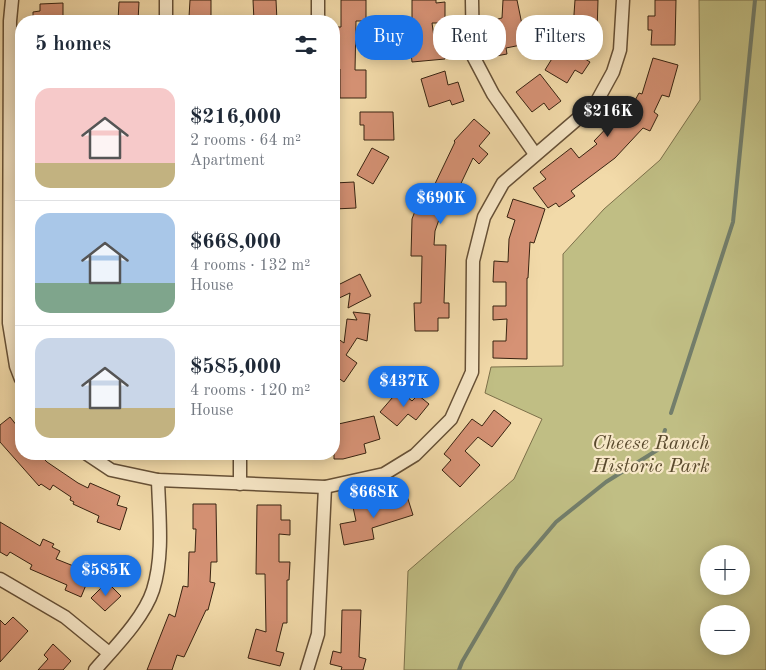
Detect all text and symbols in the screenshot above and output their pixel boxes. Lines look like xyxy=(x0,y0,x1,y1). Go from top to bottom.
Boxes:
chip: Buy xyxy=(355,15,423,60)
chip: Rent xyxy=(433,15,506,60)
chip: Filters xyxy=(516,15,603,60)
icon: filters xyxy=(292,31,320,59)
text: 5 homes xyxy=(35,34,111,55)
pin: $216K xyxy=(573,96,643,138)
text: $216K xyxy=(583,104,633,120)
text: $216,000 xyxy=(190,107,281,128)
icon: home xyxy=(75,108,135,168)
text: 2 rooms · 64 m² xyxy=(190,133,301,149)
text: Apartment xyxy=(190,153,265,169)
pin: $690K xyxy=(406,182,476,225)
text: $690K xyxy=(416,191,466,207)
text: $668,000 xyxy=(190,232,281,253)
icon: home xyxy=(75,233,135,293)
text: 4 rooms · 132 m² xyxy=(190,258,310,274)
text: House xyxy=(190,278,233,294)
text: $585,000 xyxy=(190,357,281,378)
icon: home xyxy=(75,358,135,418)
pin: $437K xyxy=(369,366,439,408)
text: $437K xyxy=(379,374,429,390)
text: 4 rooms · 120 m² xyxy=(190,383,310,399)
text: House xyxy=(190,403,233,419)
park label: Cheese Ranch Historic Park xyxy=(591,434,710,477)
pin: $668K xyxy=(339,476,409,519)
text: $668K xyxy=(349,485,399,501)
map controls xyxy=(700,545,750,655)
button: + xyxy=(700,545,750,595)
pin: $585K xyxy=(71,554,141,597)
text: $585K xyxy=(81,563,131,579)
button: − xyxy=(700,605,750,655)

